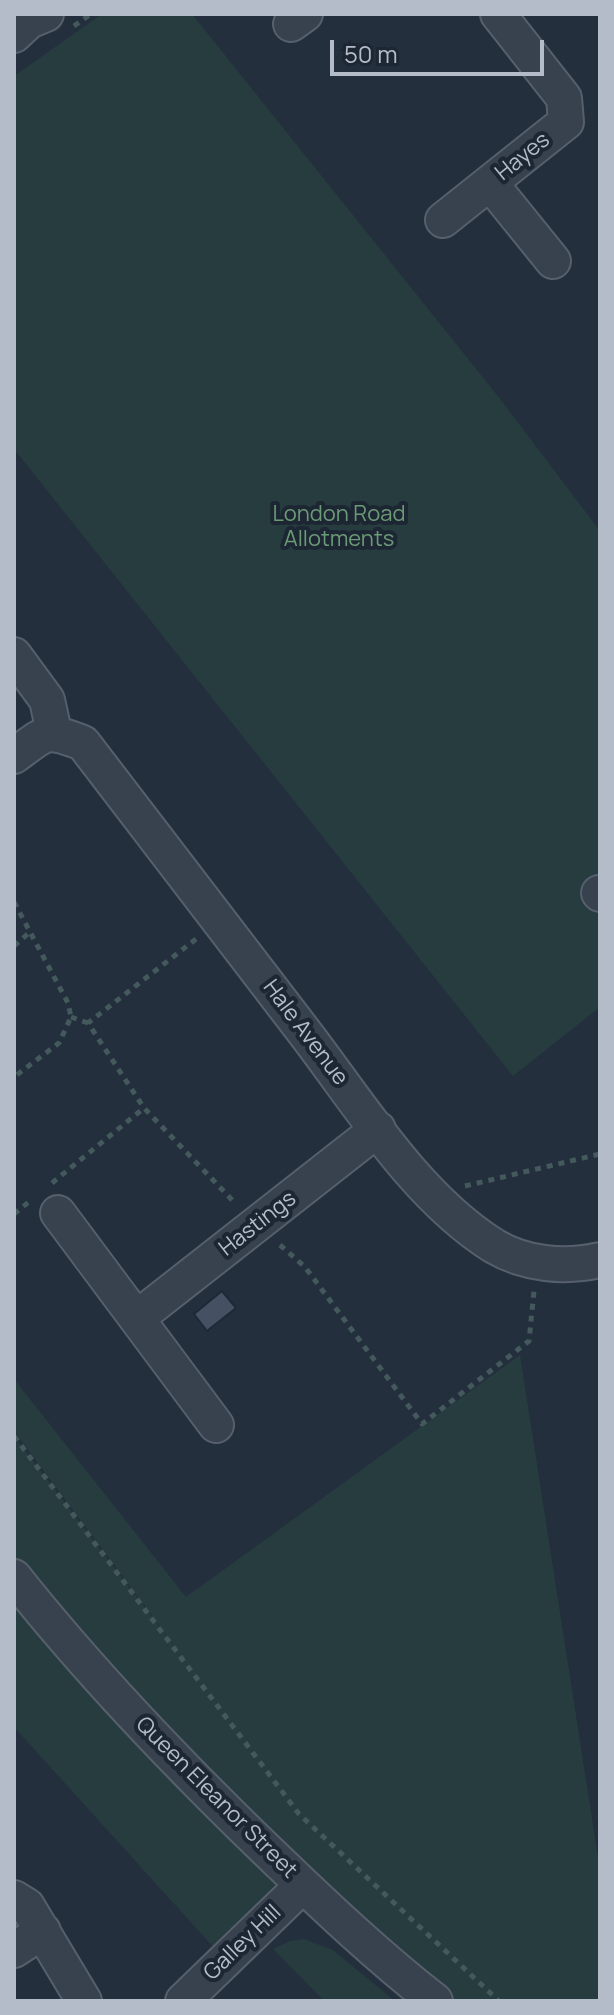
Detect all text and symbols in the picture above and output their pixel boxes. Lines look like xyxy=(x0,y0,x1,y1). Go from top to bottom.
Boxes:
scale bar xyxy=(334,24,548,74)
text: 50 m xyxy=(344,37,398,70)
street label: Hayes xyxy=(491,127,555,187)
park label: London Road Allotments xyxy=(273,502,405,554)
street label: Hale Avenue xyxy=(257,975,353,1091)
street label: Hastings xyxy=(214,1186,302,1262)
street label: Queen Eleanor Street xyxy=(130,1712,302,1884)
street label: Galley Hill xyxy=(199,1900,287,1986)

